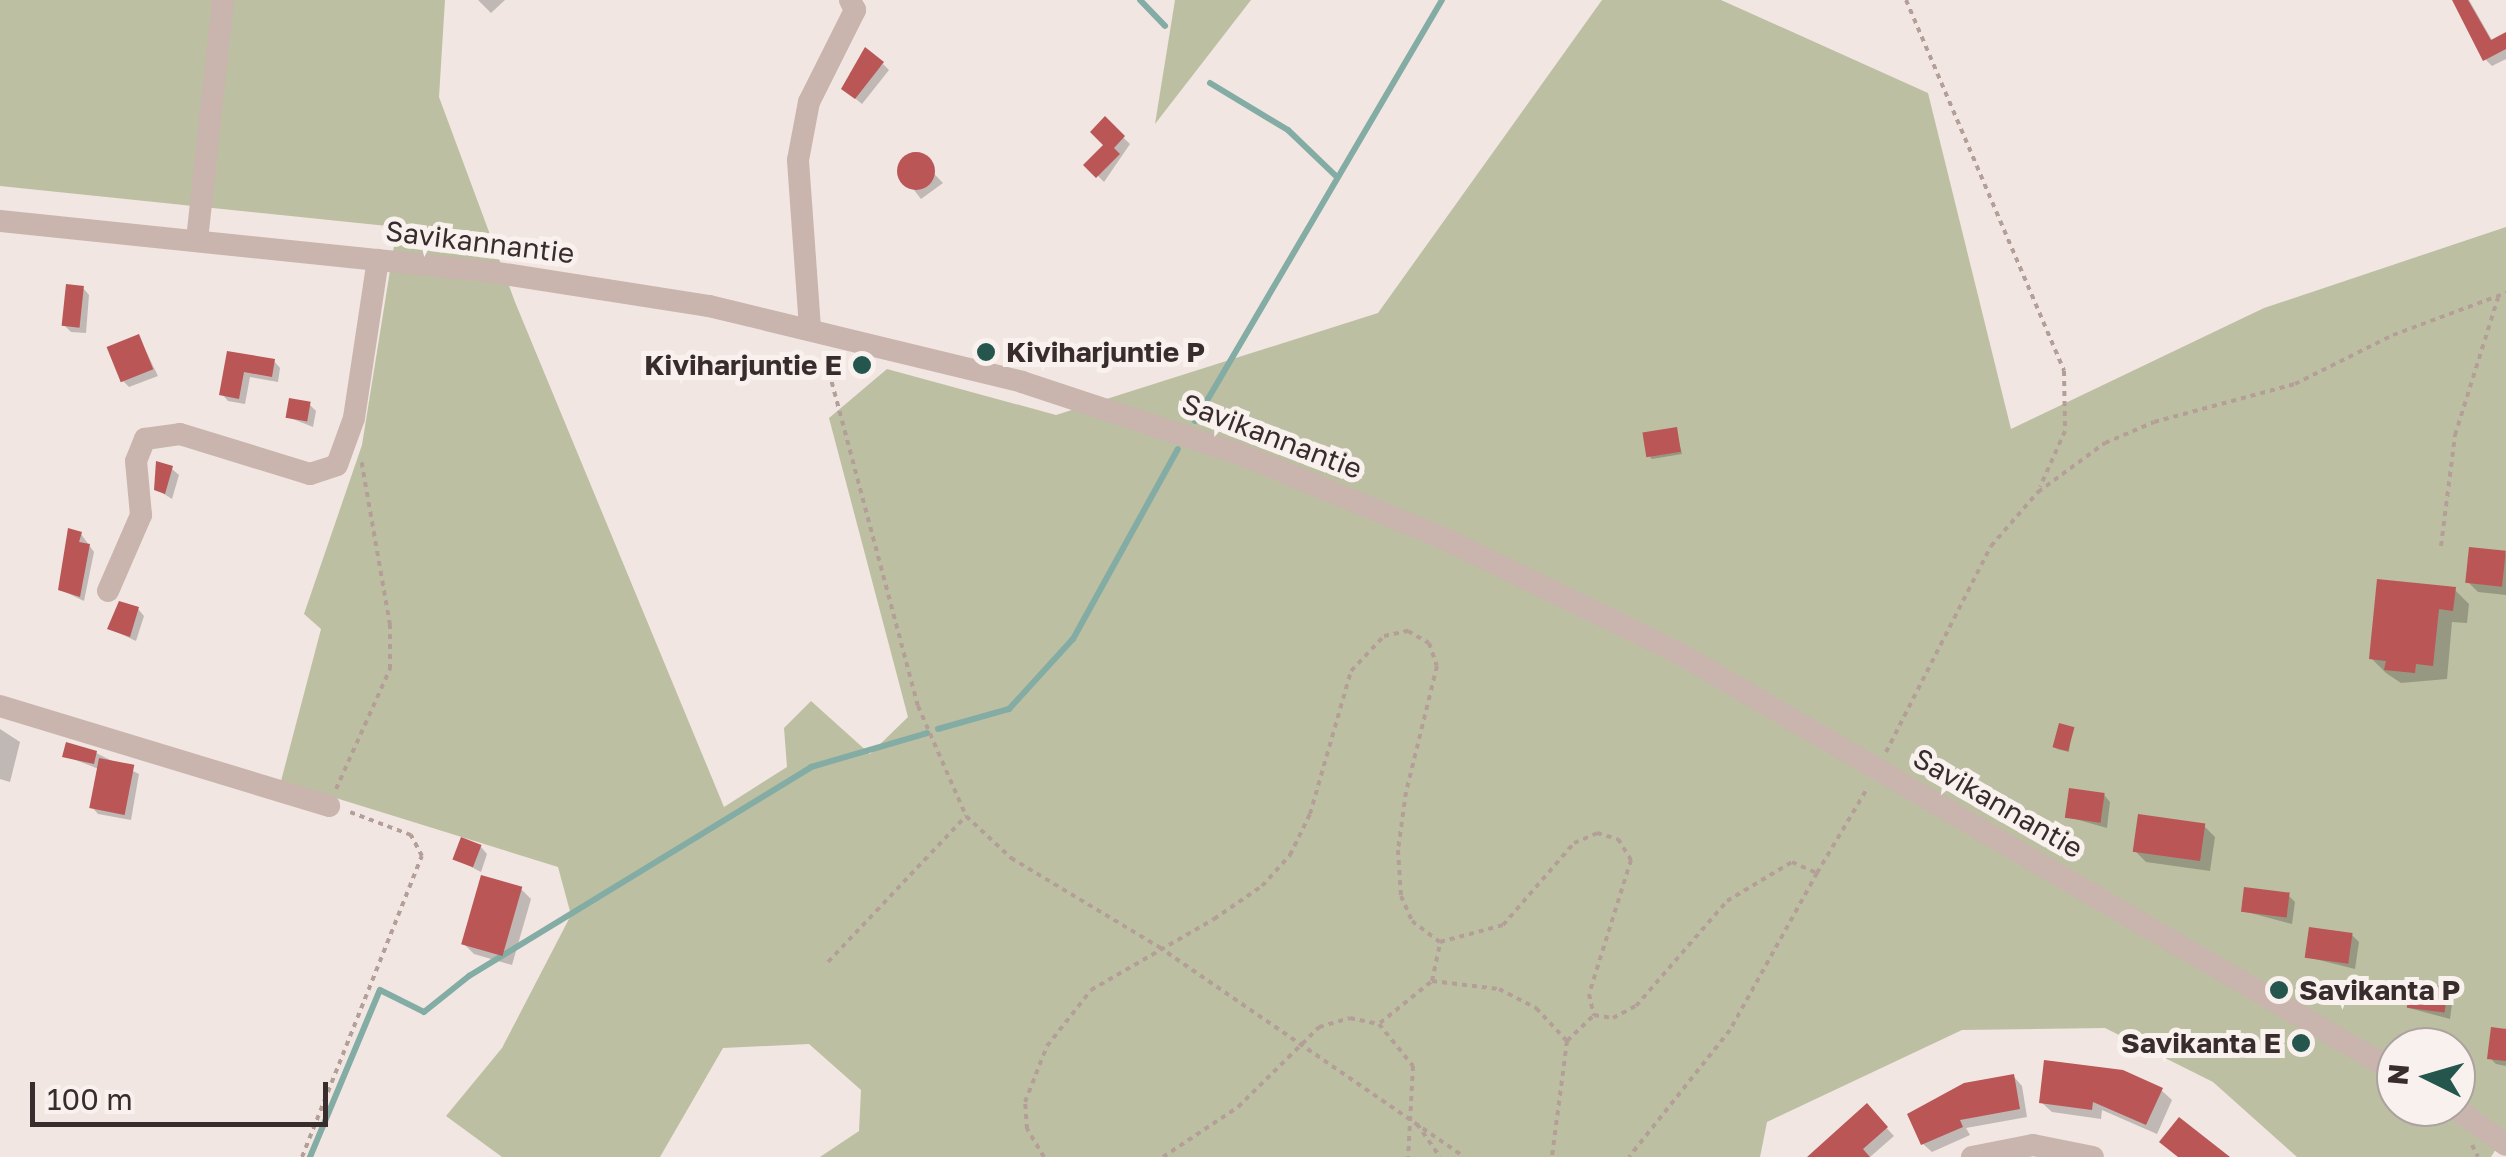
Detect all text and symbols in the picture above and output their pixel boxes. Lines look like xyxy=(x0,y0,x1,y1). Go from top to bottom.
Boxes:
street label: Savikannantie xyxy=(384,214,576,270)
place label: Kiviharjuntie P xyxy=(1006,335,1205,369)
marker: Kiviharjuntie P xyxy=(975,341,997,363)
place label: Kiviharjuntie E xyxy=(644,348,842,382)
marker: Kiviharjuntie E xyxy=(851,354,873,376)
street label: Savikannantie xyxy=(1177,386,1367,486)
street label: Savikannantie xyxy=(1907,741,2089,865)
place label: Savikanta P xyxy=(2299,973,2460,1007)
marker: Savikanta P xyxy=(2268,979,2290,1001)
place label: Savikanta E xyxy=(2121,1026,2281,1060)
north arrow xyxy=(2376,1027,2476,1127)
marker: Savikanta E xyxy=(2290,1032,2312,1054)
scale bar xyxy=(35,1062,332,1124)
text: N xyxy=(2380,1062,2415,1087)
text: 100 m xyxy=(47,1081,133,1117)

